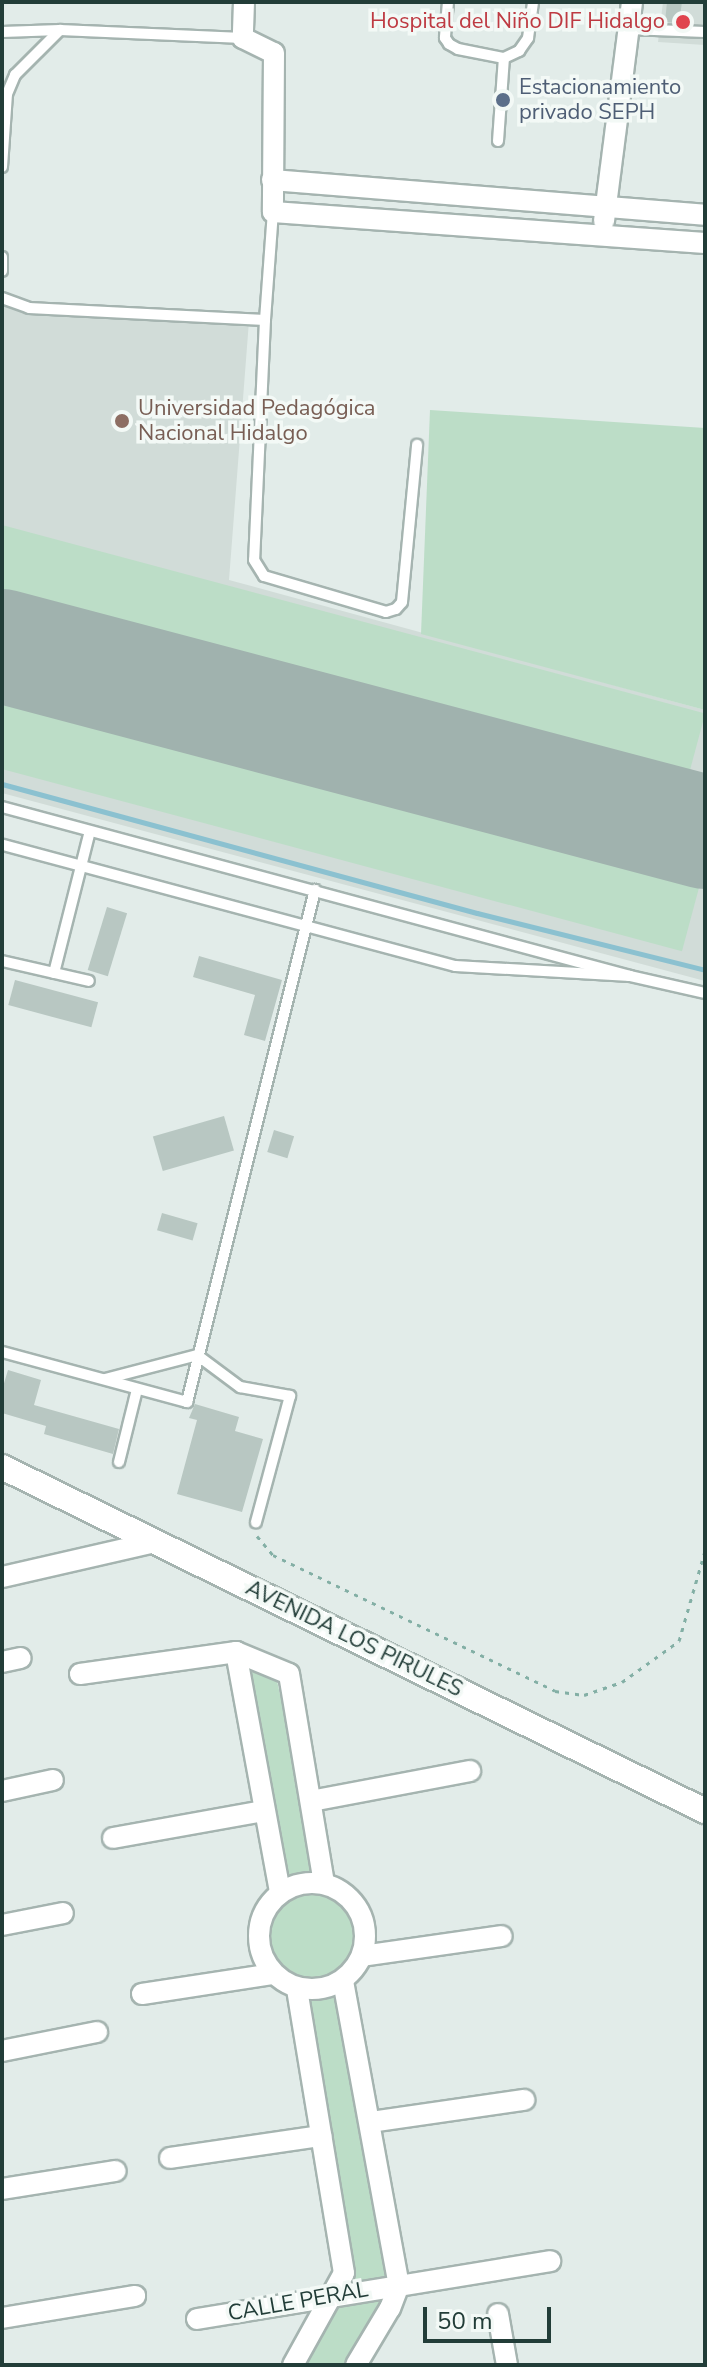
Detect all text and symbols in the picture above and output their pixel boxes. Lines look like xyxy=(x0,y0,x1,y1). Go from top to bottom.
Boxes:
place label: Hospital del Niño DIF Hidalgo xyxy=(370,9,665,35)
marker: Hospital del Niño DIF Hidalgo xyxy=(672,11,694,33)
place label: Estacionamiento privado SEPH xyxy=(519,74,681,126)
marker: Estacionamiento privado SEPH xyxy=(494,91,512,109)
place label: Universidad Pedagógica Nacional Hidalgo xyxy=(138,395,375,446)
marker: Universidad Pedagógica Nacional Hidalgo xyxy=(113,412,131,430)
street label: AVENIDA LOS PIRULES xyxy=(241,1575,467,1703)
street label: CALLE PERAL xyxy=(226,2277,370,2327)
scale bar xyxy=(427,2291,555,2341)
text: 50 m xyxy=(437,2305,493,2337)

